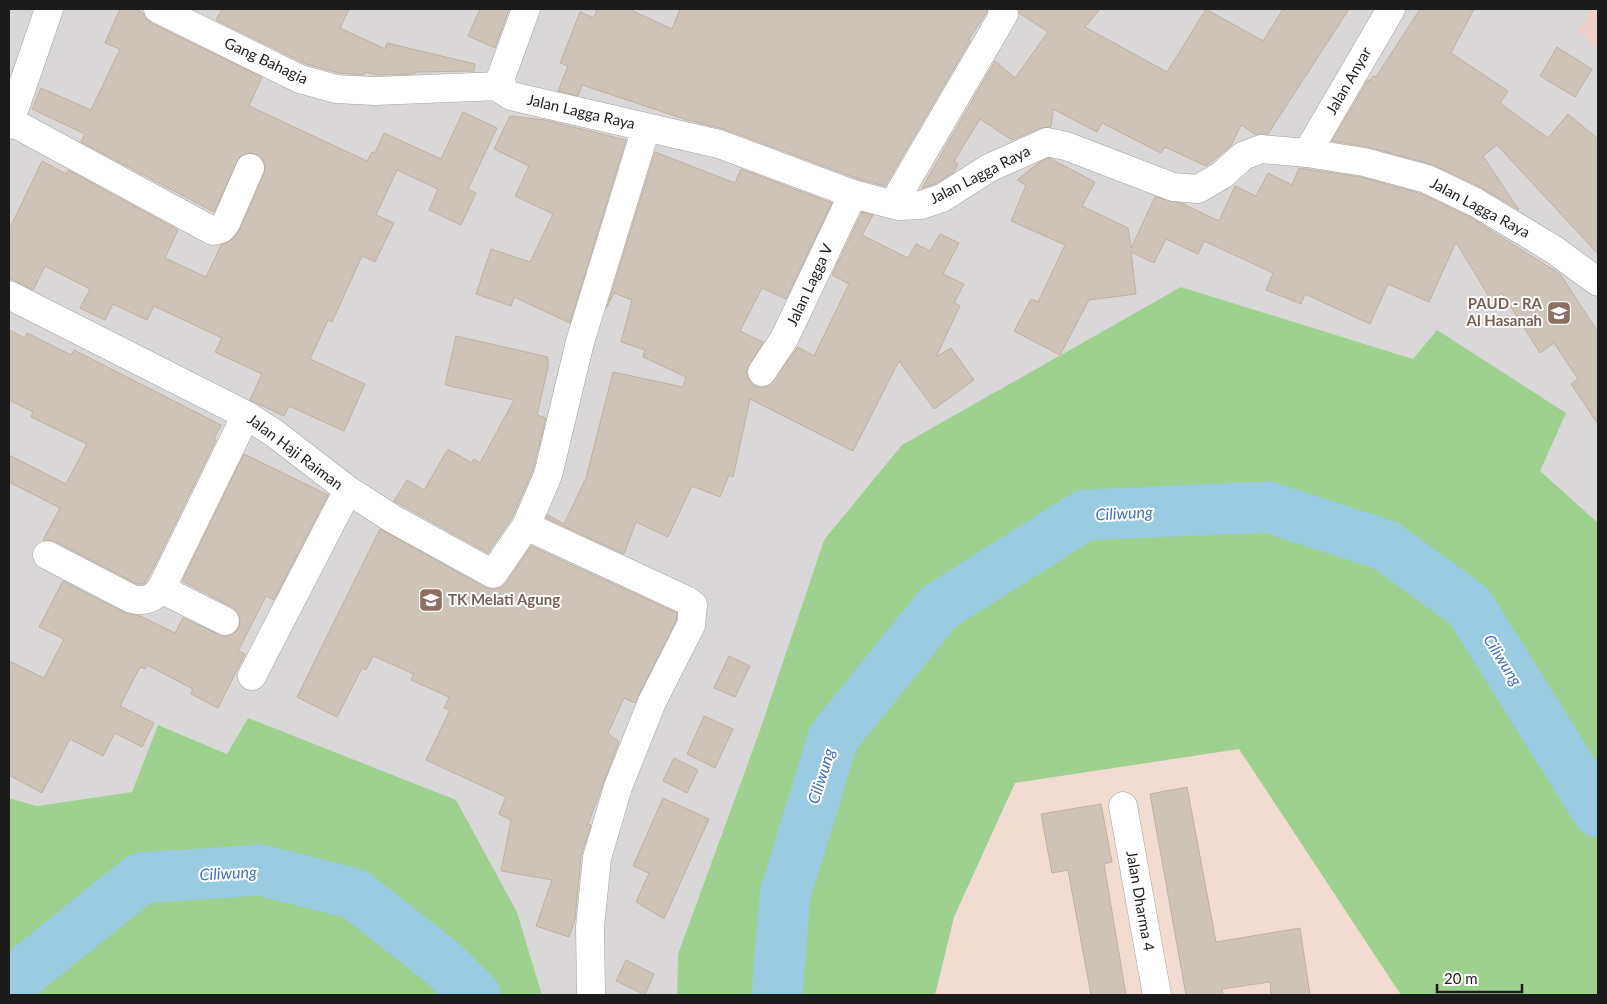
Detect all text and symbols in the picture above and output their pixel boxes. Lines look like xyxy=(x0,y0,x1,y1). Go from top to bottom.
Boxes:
street label: Gang Bahagia xyxy=(222,33,311,87)
street label: Jalan Anyar xyxy=(1322,43,1375,117)
street label: Jalan Lagga Raya xyxy=(525,90,637,132)
street label: Jalan Lagga Raya xyxy=(926,141,1033,207)
street label: Jalan Lagga Raya xyxy=(1428,173,1533,241)
street label: Jalan Lagga V xyxy=(782,240,836,328)
place label: PAUD - RA Al Hasanah xyxy=(1466,294,1543,329)
school or university icon: PAUD - RA Al Hasanah xyxy=(1546,300,1572,326)
street label: Jalan Haji Raiman xyxy=(244,409,347,493)
water label: Ciliwung xyxy=(1095,502,1153,523)
school or university icon: TK Melati Agung xyxy=(418,587,444,613)
place label: TK Melati Agung xyxy=(448,590,560,608)
water label: Ciliwung xyxy=(1480,630,1527,689)
water label: Ciliwung xyxy=(803,745,838,806)
street label: Jalan Dharma 4 xyxy=(1123,849,1159,953)
water label: Ciliwung xyxy=(199,862,257,883)
scale bar xyxy=(1437,962,1522,994)
text: 20 m xyxy=(1444,969,1478,987)

